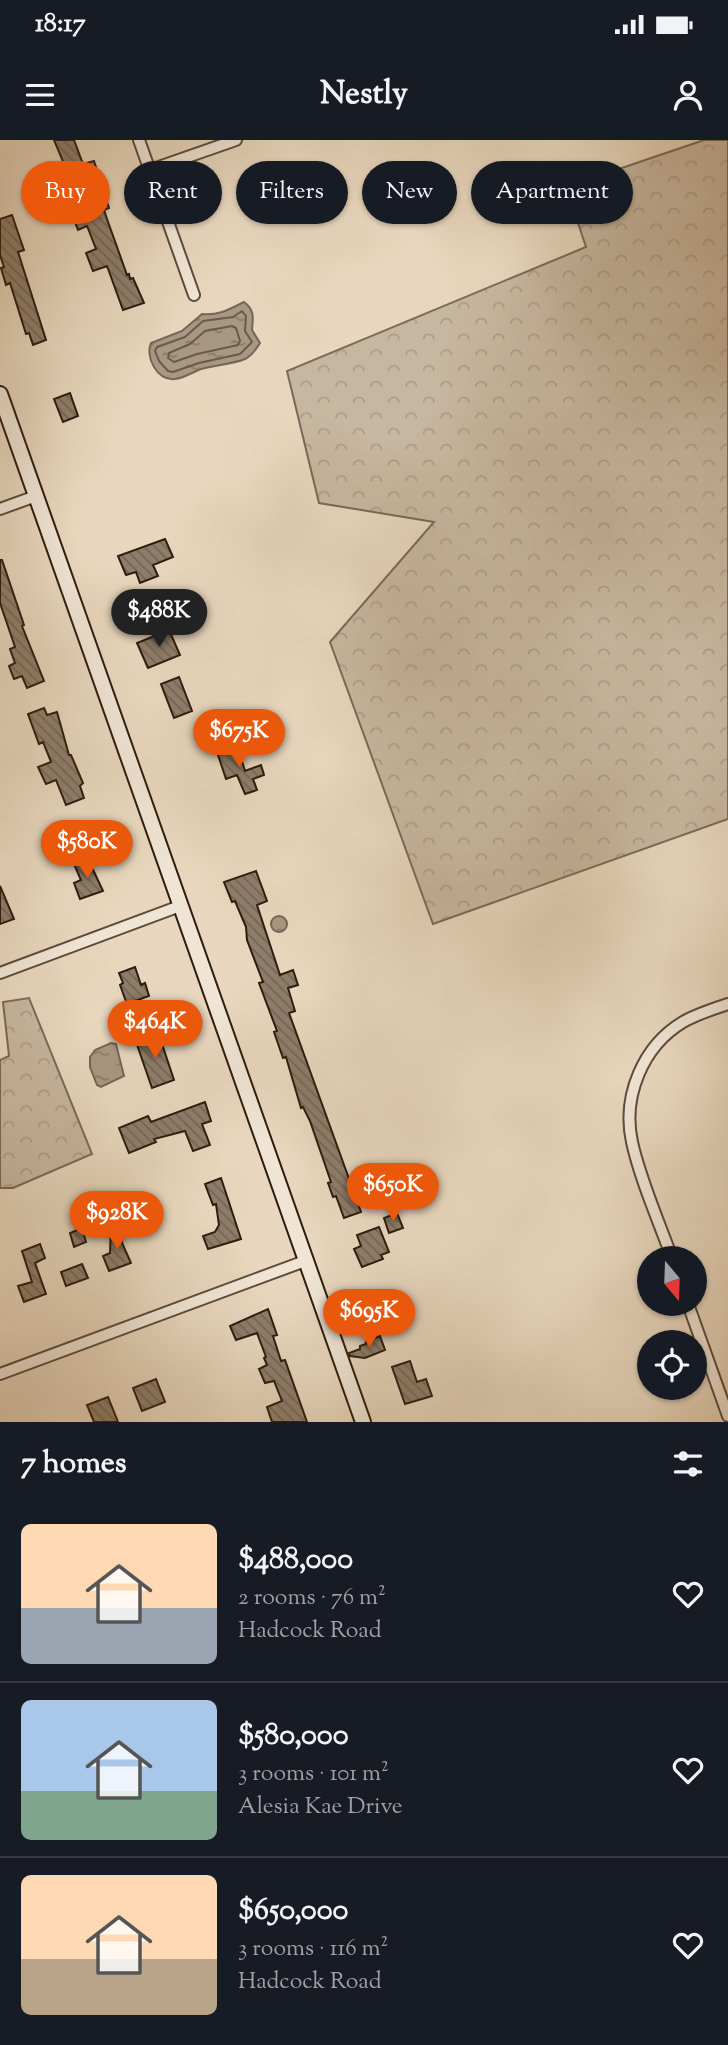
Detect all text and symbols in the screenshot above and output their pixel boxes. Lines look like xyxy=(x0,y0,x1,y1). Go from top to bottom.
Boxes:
text: 18:17 xyxy=(35,6,85,43)
text: Nestly xyxy=(320,72,408,118)
icon: menu xyxy=(21,76,59,114)
icon: person xyxy=(669,76,707,114)
chip: Buy xyxy=(21,161,110,224)
chip: Rent xyxy=(124,161,222,224)
chip: Filters xyxy=(236,161,348,224)
chip: New xyxy=(362,161,457,224)
chip: Apartment xyxy=(471,161,633,224)
pin: $488K xyxy=(110,589,208,649)
text: $488K xyxy=(127,595,191,628)
pin: $675K xyxy=(190,710,288,769)
text: $675K xyxy=(209,715,269,748)
pin: $580K xyxy=(38,820,136,880)
text: $580K xyxy=(57,826,117,859)
pin: $464K xyxy=(106,1000,204,1060)
text: $464K xyxy=(124,1006,186,1039)
pin: $650K xyxy=(344,1164,442,1223)
text: $650K xyxy=(363,1169,423,1202)
pin: $928K xyxy=(68,1192,166,1251)
text: $928K xyxy=(86,1197,148,1230)
north arrow xyxy=(637,1246,707,1316)
map controls xyxy=(637,1246,707,1400)
pin: $695K xyxy=(320,1290,418,1349)
text: $695K xyxy=(339,1295,399,1328)
button: locate xyxy=(637,1330,707,1400)
text: 7 homes xyxy=(21,1443,126,1486)
icon: filters xyxy=(669,1445,707,1483)
text: $488,000 xyxy=(238,1539,353,1582)
icon: home xyxy=(77,1552,161,1636)
icon: heart xyxy=(669,1575,707,1613)
text: 2 rooms · 76 m² xyxy=(238,1582,386,1615)
text: Hadcock Road xyxy=(238,1615,382,1648)
text: $580,000 xyxy=(238,1715,349,1758)
icon: home xyxy=(77,1728,161,1812)
icon: heart xyxy=(669,1751,707,1789)
text: 3 rooms · 101 m² xyxy=(238,1758,389,1791)
text: Alesia Kae Drive xyxy=(238,1791,403,1824)
text: $650,000 xyxy=(238,1890,348,1933)
icon: home xyxy=(77,1903,161,1987)
icon: heart xyxy=(669,1926,707,1964)
text: 3 rooms · 116 m² xyxy=(238,1933,388,1966)
text: Hadcock Road xyxy=(238,1966,382,1999)

